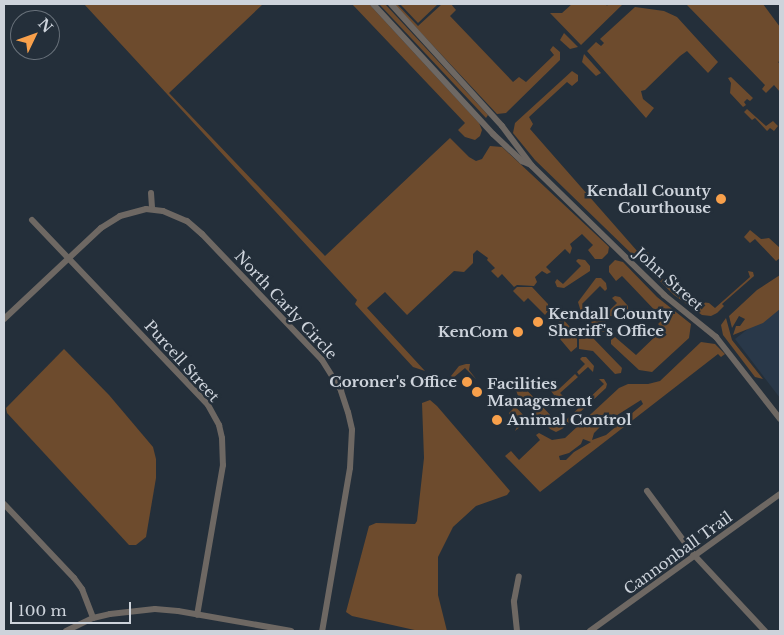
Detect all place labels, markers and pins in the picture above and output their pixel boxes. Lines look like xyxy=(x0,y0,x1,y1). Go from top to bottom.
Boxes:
place label: Kendall County Courthouse xyxy=(586,181,711,216)
marker: Kendall County Courthouse xyxy=(715,193,727,205)
place label: Kendall County Sheriff's Office xyxy=(548,304,673,339)
marker: Kendall County Sheriff's Office xyxy=(532,316,544,328)
place label: KenCom xyxy=(438,323,508,341)
marker: KenCom xyxy=(512,326,524,338)
place label: Coroner's Office xyxy=(329,373,457,391)
place label: Facilities Management xyxy=(487,374,592,409)
marker: Coroner's Office xyxy=(461,376,473,388)
marker: Facilities Management xyxy=(471,386,483,398)
place label: Animal Control xyxy=(507,411,631,429)
marker: Animal Control xyxy=(491,414,503,426)

